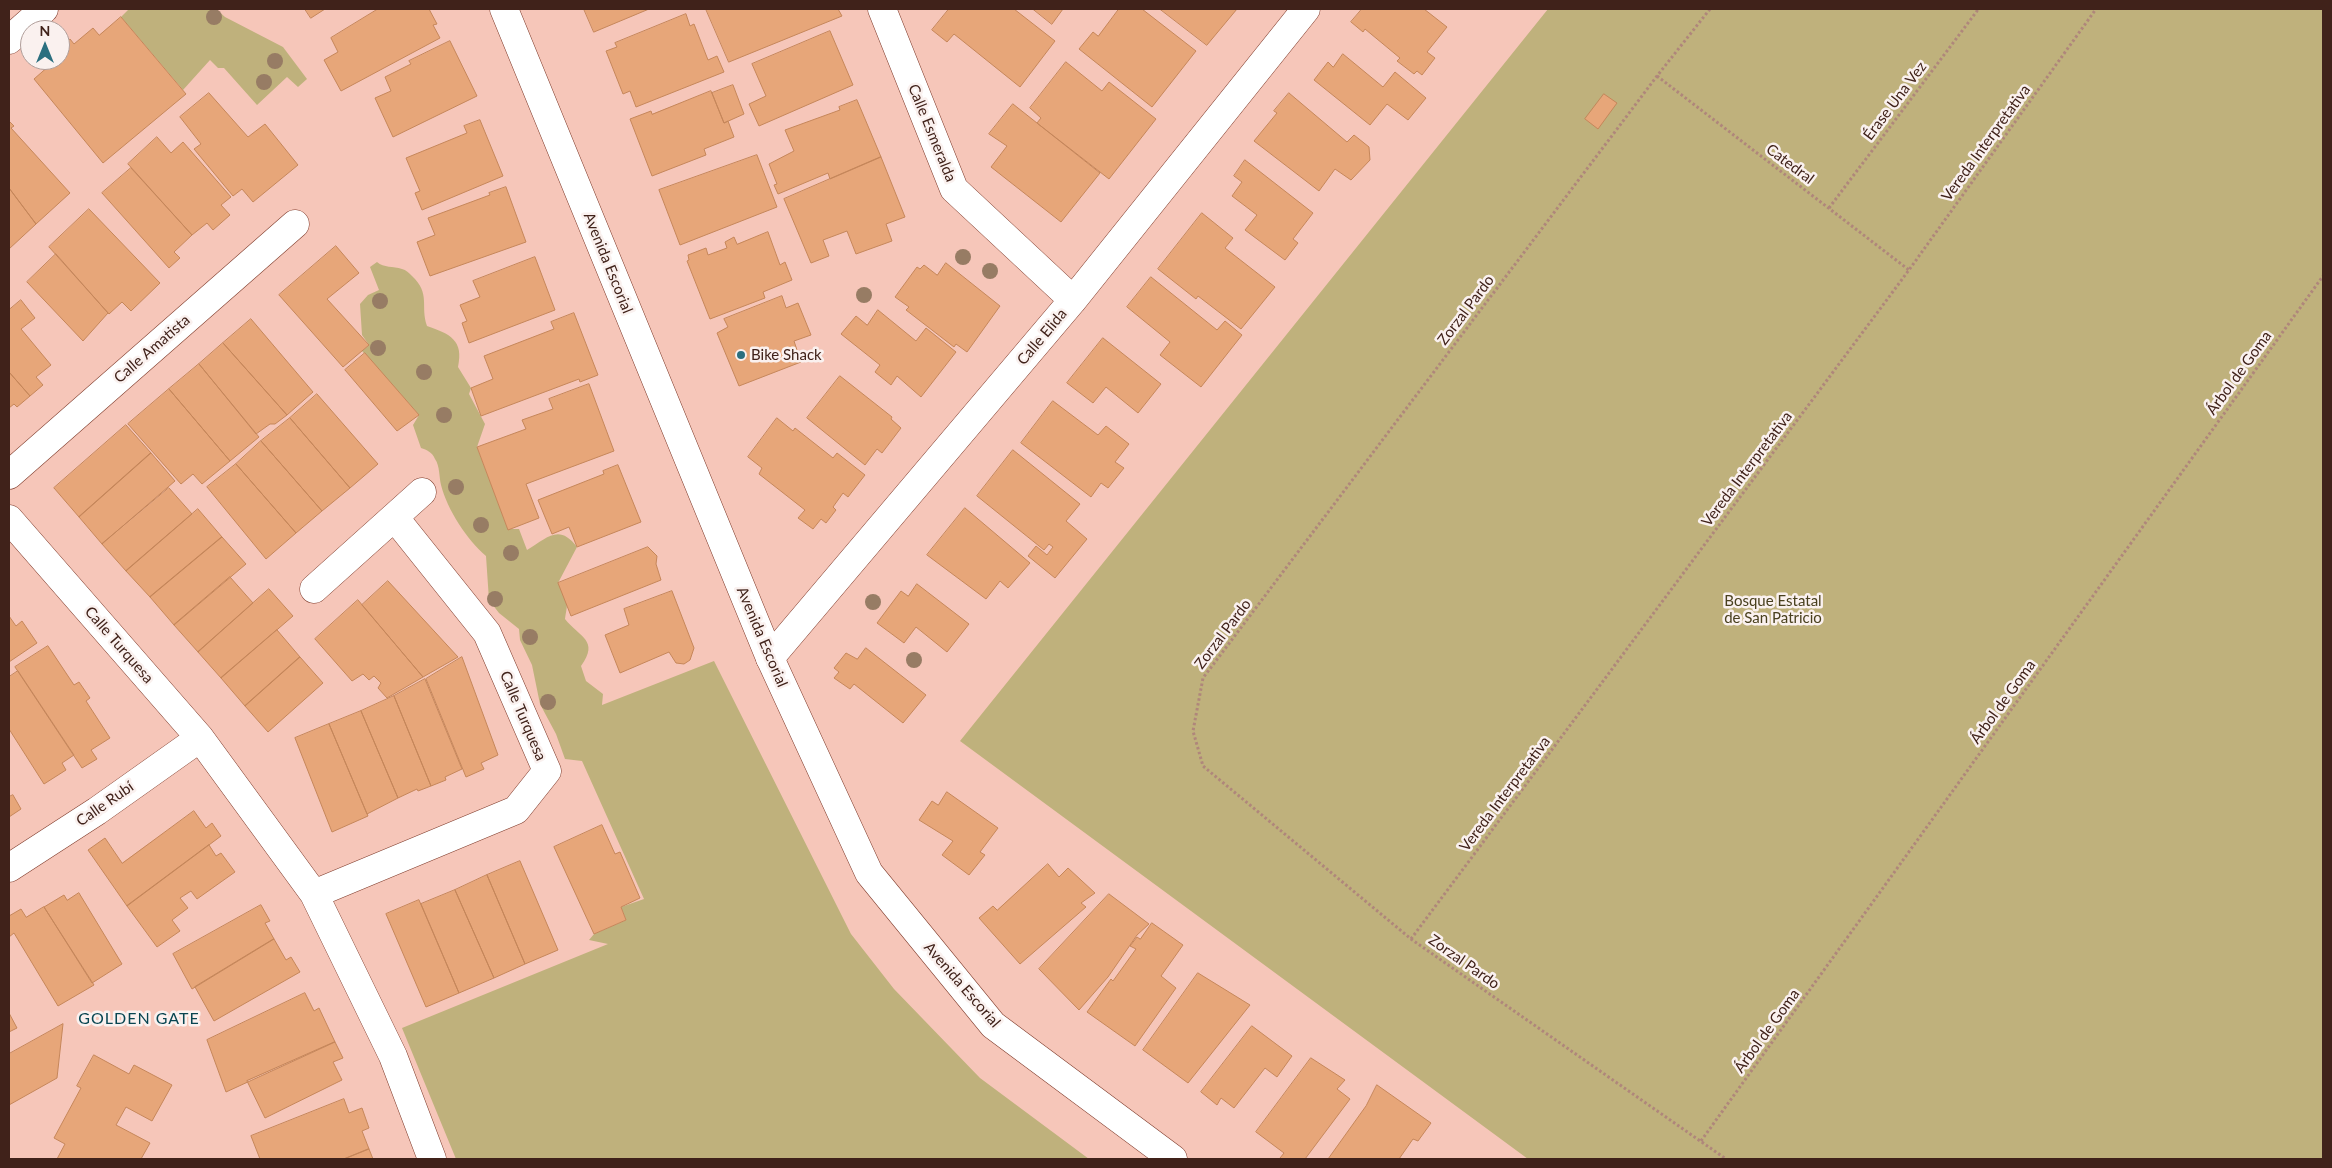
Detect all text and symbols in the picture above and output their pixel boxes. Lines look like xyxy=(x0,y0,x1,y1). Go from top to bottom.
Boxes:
north arrow xyxy=(20,20,70,70)
text: N xyxy=(40,22,50,39)
street label: Érase Una Vez xyxy=(1860,58,1930,144)
street label: Vereda Interpretativa xyxy=(1938,81,2034,205)
street label: Calle Esmeralda xyxy=(904,82,960,184)
street label: Catedral xyxy=(1762,140,1818,188)
street label: Avenida Escorial xyxy=(580,210,636,316)
street label: Zorzal Pardo xyxy=(1434,272,1498,348)
street label: Calle Elida xyxy=(1013,305,1071,369)
street label: Calle Amatista xyxy=(110,311,194,387)
street label: Árbol de Goma xyxy=(2203,328,2275,418)
place label: Bike Shack xyxy=(751,346,822,364)
marker: Bike Shack xyxy=(735,349,747,361)
street label: Vereda Interpretativa xyxy=(1698,408,1796,530)
street label: Avenida Escorial xyxy=(733,584,791,690)
park label: Bosque Estatal de San Patricio xyxy=(1724,592,1822,627)
street label: Zorzal Pardo xyxy=(1191,596,1255,672)
street label: Calle Turquesa xyxy=(81,603,157,687)
street label: Árbol de Goma xyxy=(1967,657,2039,747)
street label: Calle Turquesa xyxy=(496,668,550,764)
street label: Vereda Interpretativa xyxy=(1456,733,1554,855)
street label: Calle Rubí xyxy=(73,778,137,830)
street label: Zorzal Pardo xyxy=(1425,931,1503,993)
street label: Avenida Escorial xyxy=(920,939,1004,1031)
street label: Árbol de Goma xyxy=(1731,986,1803,1076)
district label: GOLDEN GATE xyxy=(77,1009,201,1029)

